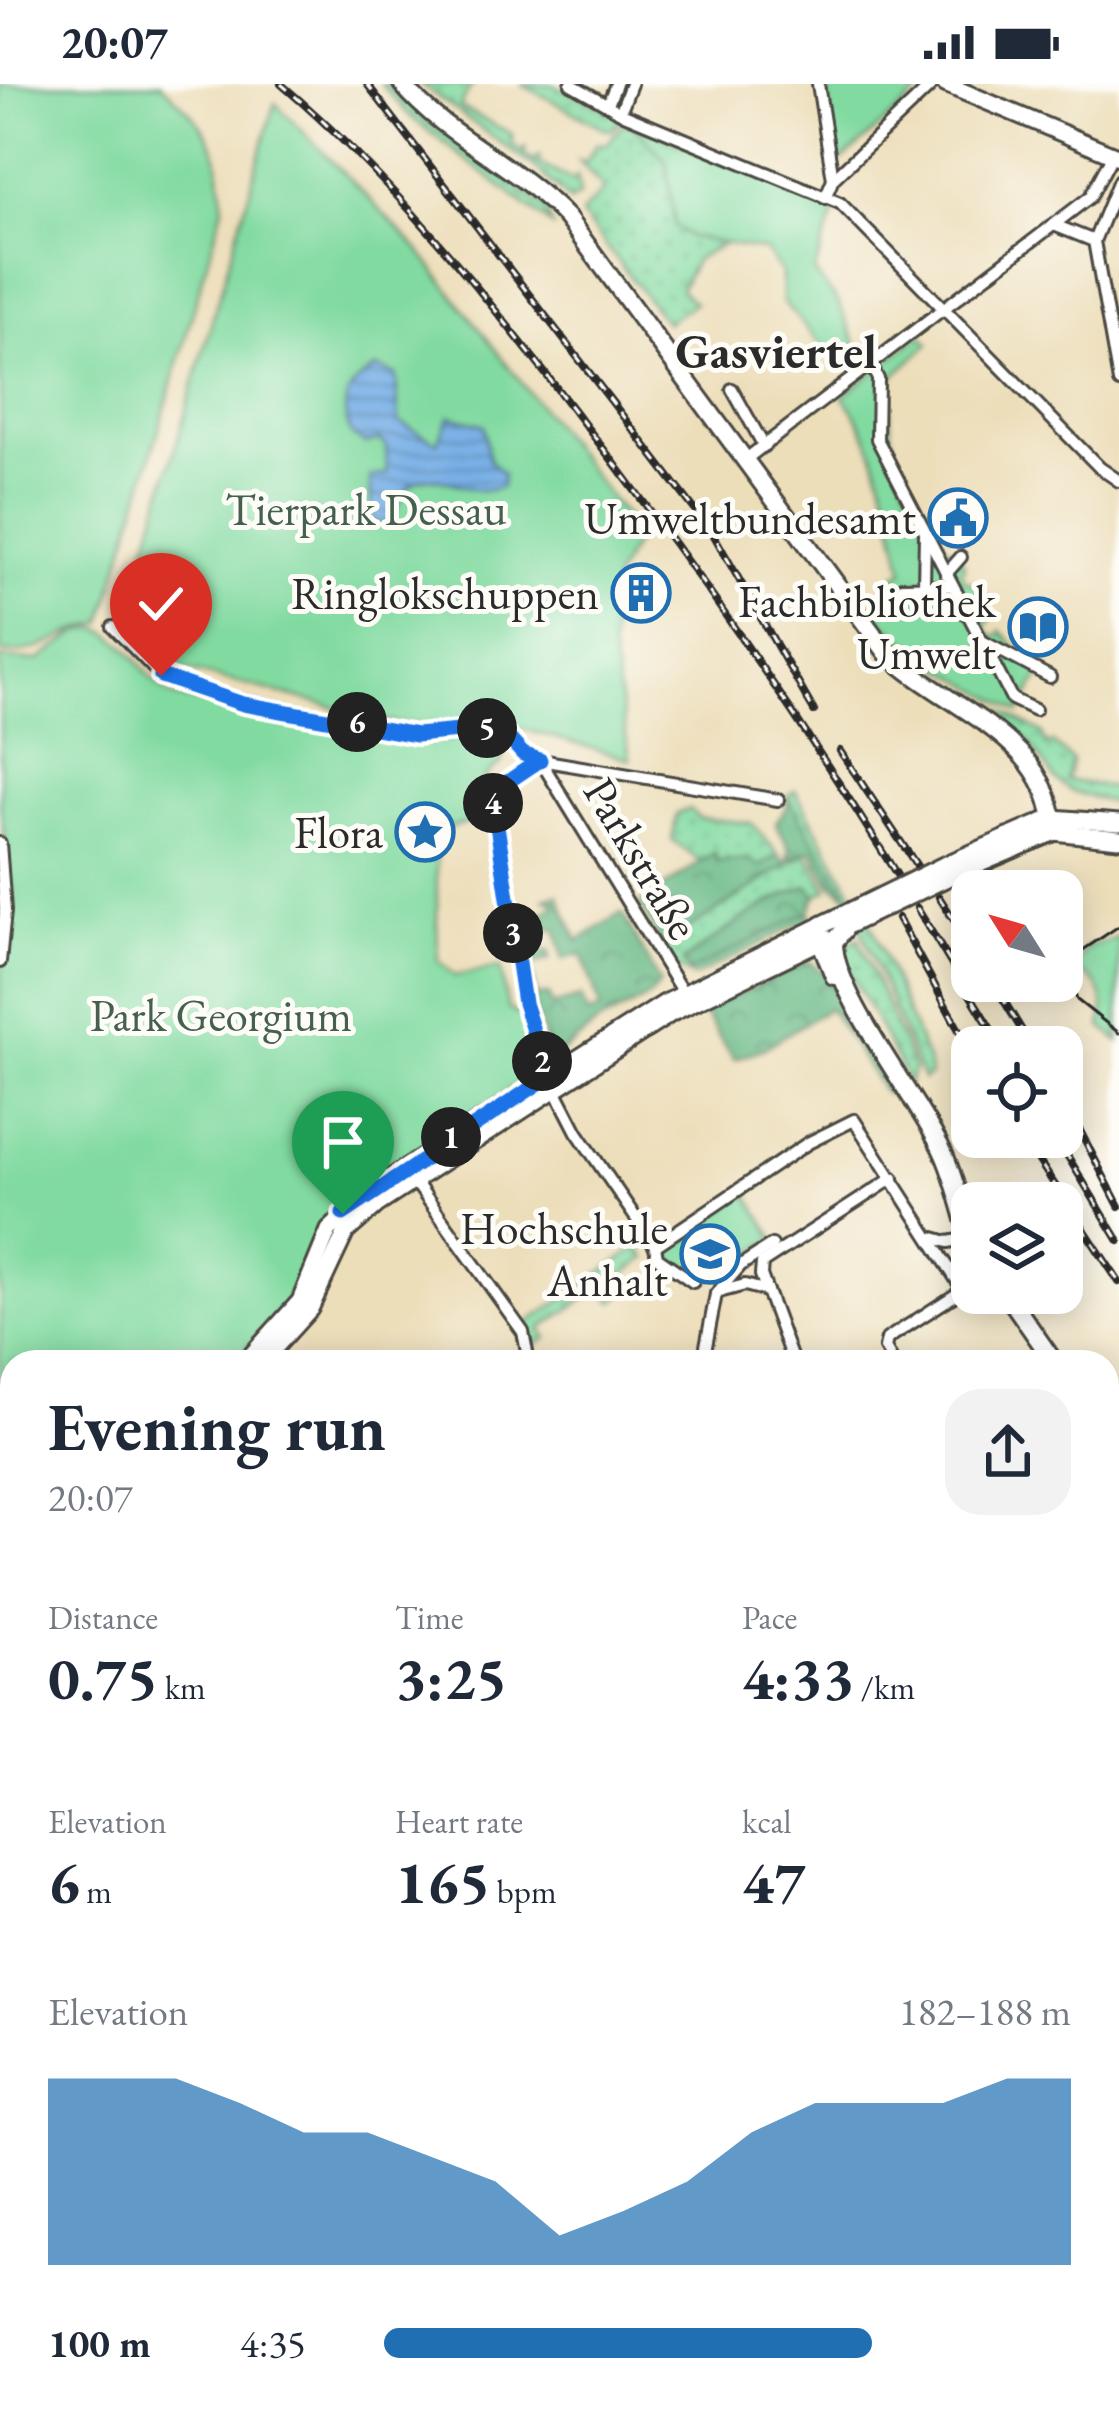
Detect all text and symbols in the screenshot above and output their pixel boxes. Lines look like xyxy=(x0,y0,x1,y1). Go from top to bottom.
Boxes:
text: 20:07 xyxy=(60,13,168,71)
district label: Gasviertel xyxy=(675,320,877,382)
park label: Tierpark Dessau xyxy=(225,480,507,538)
public building icon: Umweltbundesamt xyxy=(927,487,989,549)
place label: Umweltbundesamt xyxy=(584,489,916,547)
pin xyxy=(110,553,212,676)
building icon: Ringlokschuppen xyxy=(610,562,672,624)
place label: Ringlokschuppen xyxy=(291,564,599,622)
icon: check xyxy=(128,571,194,637)
place label: Fachbibliothek Umwelt xyxy=(738,572,997,682)
library icon: Fachbibliothek Umwelt xyxy=(1007,596,1069,658)
pin: 6 xyxy=(327,692,387,752)
pin: 5 xyxy=(457,698,517,758)
text: 6 xyxy=(348,700,366,743)
text: 5 xyxy=(478,706,496,749)
street label: Parkstraße xyxy=(571,767,713,949)
pin: 4 xyxy=(463,773,523,833)
text: 4 xyxy=(484,781,502,824)
place icon: Flora xyxy=(394,801,456,863)
place label: Flora xyxy=(294,803,383,861)
north arrow xyxy=(951,870,1083,1002)
map controls xyxy=(951,870,1083,1314)
pin: 3 xyxy=(483,903,543,963)
text: 3 xyxy=(504,911,522,954)
park label: Park Georgium xyxy=(90,986,352,1044)
button: locate xyxy=(951,1026,1083,1158)
pin: 2 xyxy=(512,1031,572,1091)
text: 2 xyxy=(533,1039,551,1082)
pin xyxy=(292,1091,394,1214)
pin: 1 xyxy=(421,1107,481,1167)
icon: arrive xyxy=(310,1109,376,1175)
text: 1 xyxy=(442,1115,460,1158)
button: layers xyxy=(951,1182,1083,1314)
place label: Hochschule Anhalt xyxy=(460,1199,668,1309)
school or university icon: Hochschule Anhalt xyxy=(679,1223,741,1285)
text: Evening run xyxy=(48,1384,386,1470)
button: share xyxy=(945,1389,1071,1515)
text: 20:07 xyxy=(48,1472,133,1523)
text: Distance xyxy=(48,1596,158,1639)
text: Time xyxy=(395,1596,464,1639)
text: Pace xyxy=(742,1596,797,1639)
text: 0.75 xyxy=(48,1639,158,1717)
text: 3:25 xyxy=(395,1639,507,1717)
text: 4:33 xyxy=(742,1639,854,1717)
text: km xyxy=(158,1666,206,1709)
text: /km xyxy=(854,1666,915,1709)
text: Elevation xyxy=(48,1800,167,1843)
text: Heart rate xyxy=(395,1800,523,1843)
text: kcal xyxy=(742,1800,792,1843)
text: 6 xyxy=(48,1843,80,1921)
text: 165 xyxy=(395,1843,490,1921)
text: 47 xyxy=(742,1843,805,1921)
text: m xyxy=(80,1870,112,1913)
text: bpm xyxy=(490,1870,557,1913)
text: Elevation xyxy=(48,1986,188,2037)
text: 182–188 m xyxy=(899,1986,1071,2037)
text: 100 m xyxy=(48,2318,151,2369)
text: 4:35 xyxy=(240,2318,306,2369)

